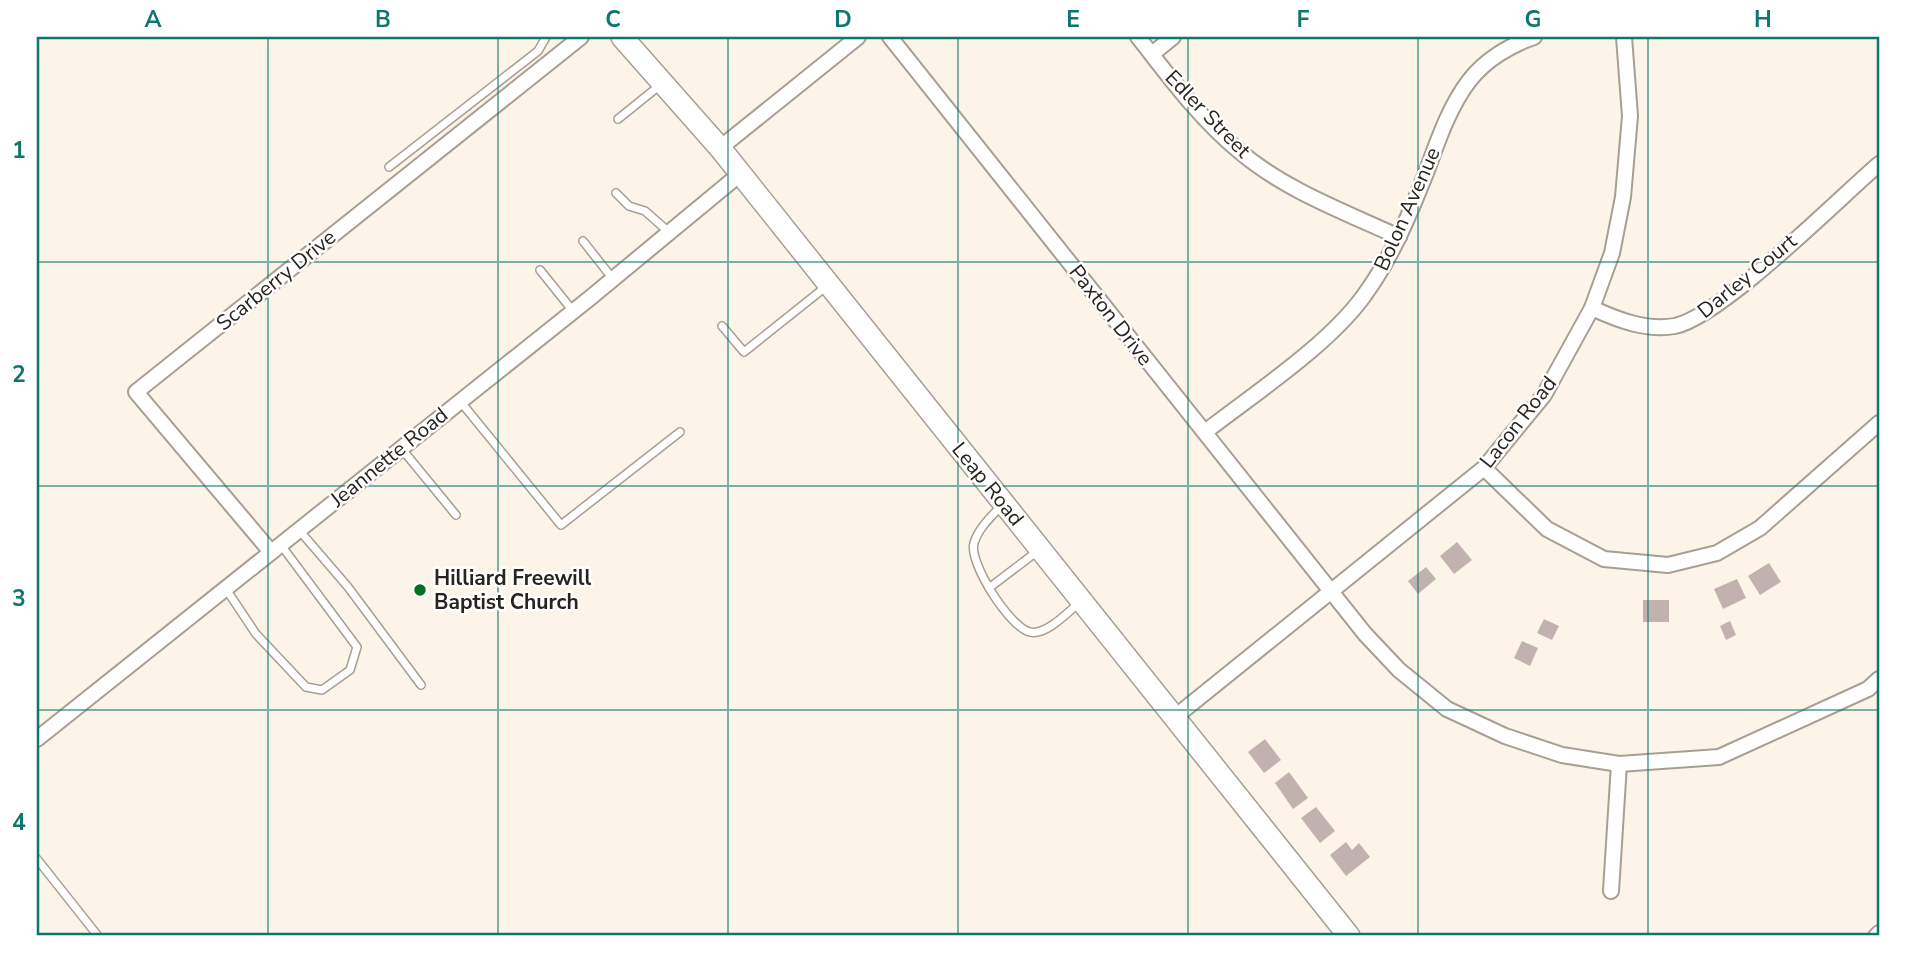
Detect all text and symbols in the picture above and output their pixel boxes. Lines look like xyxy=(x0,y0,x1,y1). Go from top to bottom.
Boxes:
text: A xyxy=(144,4,162,35)
text: B xyxy=(375,4,391,35)
text: C xyxy=(605,4,621,35)
text: D xyxy=(834,4,852,35)
text: E xyxy=(1066,4,1080,35)
text: F xyxy=(1297,4,1310,35)
text: G xyxy=(1525,4,1541,35)
text: H xyxy=(1754,4,1772,35)
street label: Edler Street xyxy=(1159,64,1257,164)
text: 1 xyxy=(12,135,26,166)
street label: Bolon Avenue xyxy=(1367,143,1447,275)
street label: Scarberry Drive xyxy=(210,223,342,337)
street label: Darley Court xyxy=(1692,227,1803,325)
street label: Paxton Drive xyxy=(1063,259,1159,371)
text: 2 xyxy=(12,359,26,390)
street label: Lacon Road xyxy=(1473,370,1563,474)
street label: Jeannette Road xyxy=(324,401,454,514)
street label: Leap Road xyxy=(946,436,1030,532)
place label: Hilliard Freewill Baptist Church xyxy=(434,564,591,616)
marker: Hilliard Freewill Baptist Church xyxy=(412,582,428,598)
text: 3 xyxy=(12,583,26,614)
text: 4 xyxy=(12,807,26,838)

